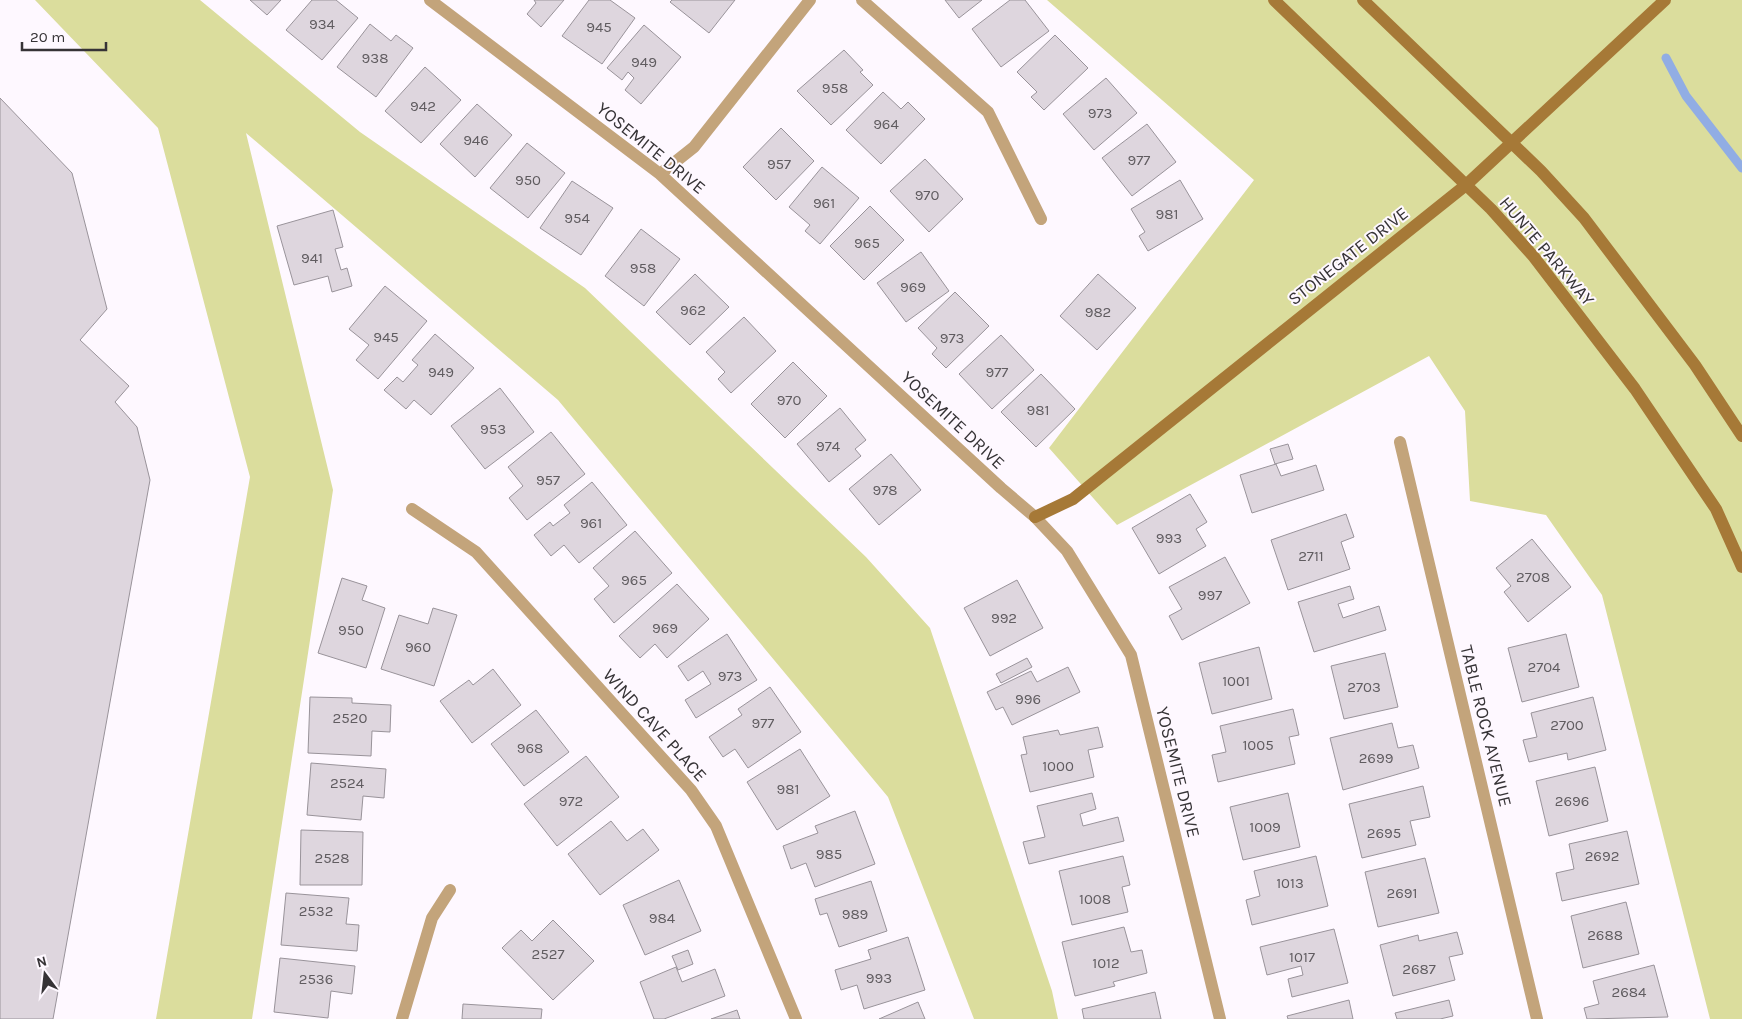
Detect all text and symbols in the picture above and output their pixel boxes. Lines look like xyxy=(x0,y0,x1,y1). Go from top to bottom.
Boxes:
house number: 934 xyxy=(309,15,336,33)
house number: 945 xyxy=(586,18,612,36)
scale bar xyxy=(22,20,106,52)
text: 20 m xyxy=(30,28,65,46)
house number: 938 xyxy=(362,49,388,67)
house number: 949 xyxy=(631,53,657,71)
house number: 958 xyxy=(822,79,848,97)
house number: 942 xyxy=(410,97,436,115)
street label: YOSEMITE DRIVE xyxy=(592,97,710,199)
house number: 973 xyxy=(1088,104,1112,122)
house number: 964 xyxy=(873,115,899,133)
house number: 946 xyxy=(463,131,489,149)
house number: 977 xyxy=(1128,151,1150,169)
house number: 957 xyxy=(767,155,791,173)
house number: 950 xyxy=(515,171,541,189)
house number: 970 xyxy=(915,186,939,204)
street label: HUNTE PARKWAY xyxy=(1495,192,1599,310)
house number: 961 xyxy=(813,194,835,212)
street label: STONEGATE DRIVE xyxy=(1283,202,1413,310)
house number: 981 xyxy=(1156,205,1178,223)
house number: 954 xyxy=(564,209,590,227)
house number: 965 xyxy=(854,234,880,252)
house number: 941 xyxy=(301,249,323,267)
house number: 958 xyxy=(630,259,656,277)
house number: 969 xyxy=(900,278,926,296)
house number: 962 xyxy=(680,301,706,319)
house number: 982 xyxy=(1085,303,1111,321)
house number: 945 xyxy=(373,328,399,346)
house number: 973 xyxy=(940,329,964,347)
house number: 949 xyxy=(428,363,454,381)
house number: 977 xyxy=(986,363,1008,381)
street label: YOSEMITE DRIVE xyxy=(896,366,1010,474)
house number: 970 xyxy=(777,391,801,409)
house number: 981 xyxy=(1027,401,1049,419)
house number: 953 xyxy=(480,420,506,438)
house number: 974 xyxy=(816,437,841,455)
house number: 957 xyxy=(536,471,560,489)
house number: 978 xyxy=(873,481,897,499)
house number: 961 xyxy=(580,514,602,532)
house number: 993 xyxy=(1156,529,1182,547)
house number: 2711 xyxy=(1298,547,1324,565)
house number: 2708 xyxy=(1516,568,1550,586)
house number: 965 xyxy=(621,571,647,589)
house number: 997 xyxy=(1198,586,1222,604)
house number: 992 xyxy=(991,609,1017,627)
house number: 969 xyxy=(652,619,678,637)
house number: 950 xyxy=(338,621,364,639)
house number: 960 xyxy=(405,638,431,656)
street label: TABLE ROCK AVENUE xyxy=(1455,643,1517,809)
house number: 2704 xyxy=(1527,658,1561,676)
street label: WIND CAVE PLACE xyxy=(598,664,712,786)
house number: 973 xyxy=(718,667,742,685)
house number: 1001 xyxy=(1222,672,1250,690)
house number: 2703 xyxy=(1347,678,1381,696)
house number: 996 xyxy=(1015,690,1041,708)
street label: YOSEMITE DRIVE xyxy=(1151,704,1205,840)
house number: 2520 xyxy=(333,709,367,727)
house number: 977 xyxy=(752,714,774,732)
house number: 2700 xyxy=(1550,716,1584,734)
house number: 1005 xyxy=(1242,736,1274,754)
house number: 968 xyxy=(517,739,543,757)
house number: 2699 xyxy=(1359,749,1393,767)
house number: 1000 xyxy=(1042,757,1074,775)
house number: 2524 xyxy=(330,774,365,792)
house number: 981 xyxy=(777,780,799,798)
house number: 972 xyxy=(559,792,583,810)
house number: 2696 xyxy=(1555,792,1589,810)
house number: 1009 xyxy=(1249,818,1281,836)
house number: 2695 xyxy=(1367,824,1401,842)
house number: 985 xyxy=(816,845,842,863)
house number: 2692 xyxy=(1585,847,1619,865)
house number: 2528 xyxy=(314,849,350,867)
house number: 1013 xyxy=(1276,874,1304,892)
house number: 2691 xyxy=(1387,884,1417,902)
house number: 1008 xyxy=(1079,890,1111,908)
house number: 2532 xyxy=(299,902,333,920)
house number: 989 xyxy=(842,905,868,923)
house number: 984 xyxy=(649,909,676,927)
house number: 2688 xyxy=(1587,926,1623,944)
house number: 2527 xyxy=(532,945,564,963)
house number: 1017 xyxy=(1289,948,1315,966)
north arrow xyxy=(20,949,70,999)
text: N xyxy=(35,952,49,971)
house number: 1012 xyxy=(1092,954,1120,972)
house number: 2687 xyxy=(1402,960,1436,978)
house number: 993 xyxy=(866,969,892,987)
house number: 2536 xyxy=(299,970,333,988)
house number: 2684 xyxy=(1612,983,1647,1001)

